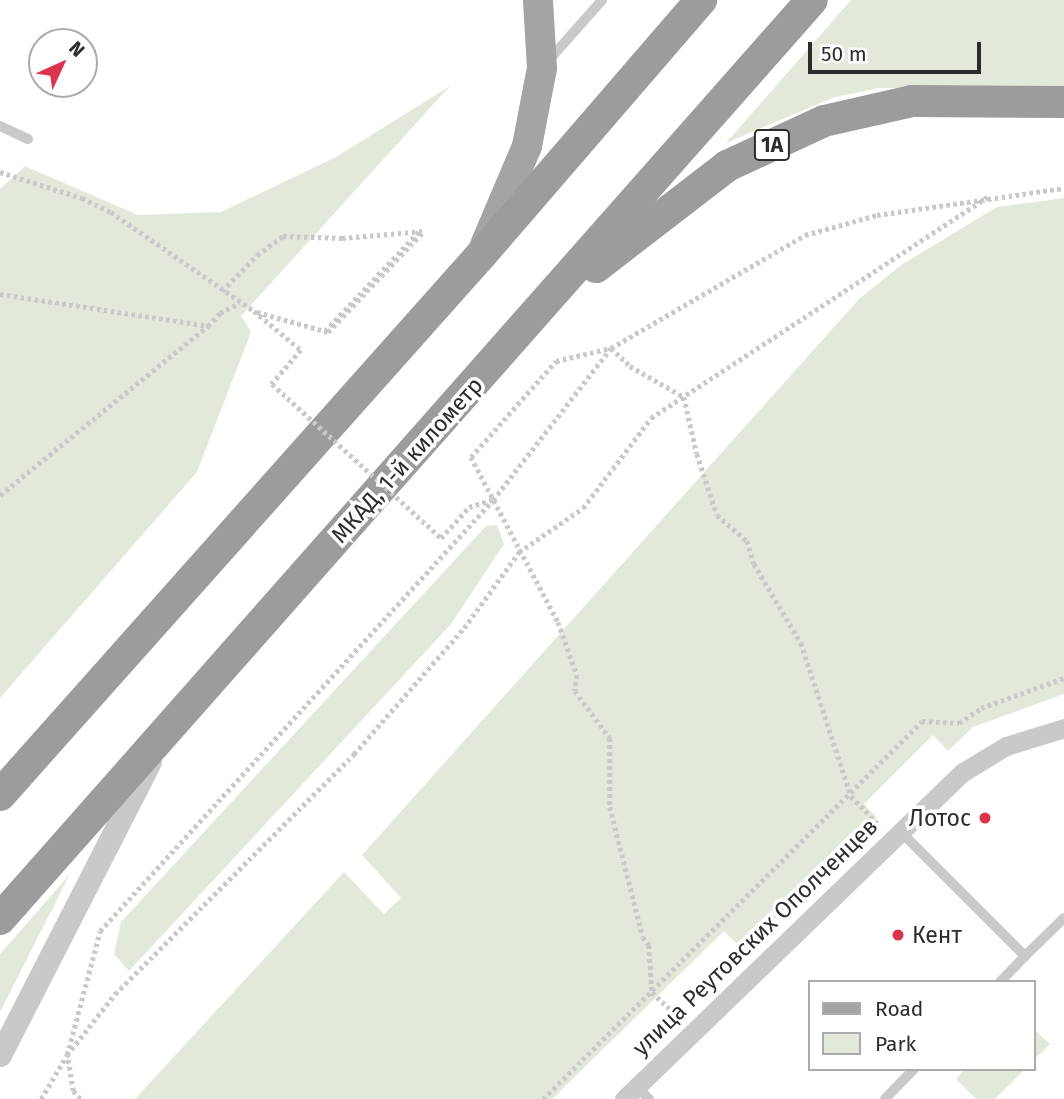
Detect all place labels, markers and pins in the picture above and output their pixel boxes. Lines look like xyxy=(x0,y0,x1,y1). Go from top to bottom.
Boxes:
place label: Лотос xyxy=(909,804,971,832)
marker: Лотос xyxy=(977,810,993,826)
place label: Кент xyxy=(912,921,962,949)
marker: Кент xyxy=(890,927,906,943)

